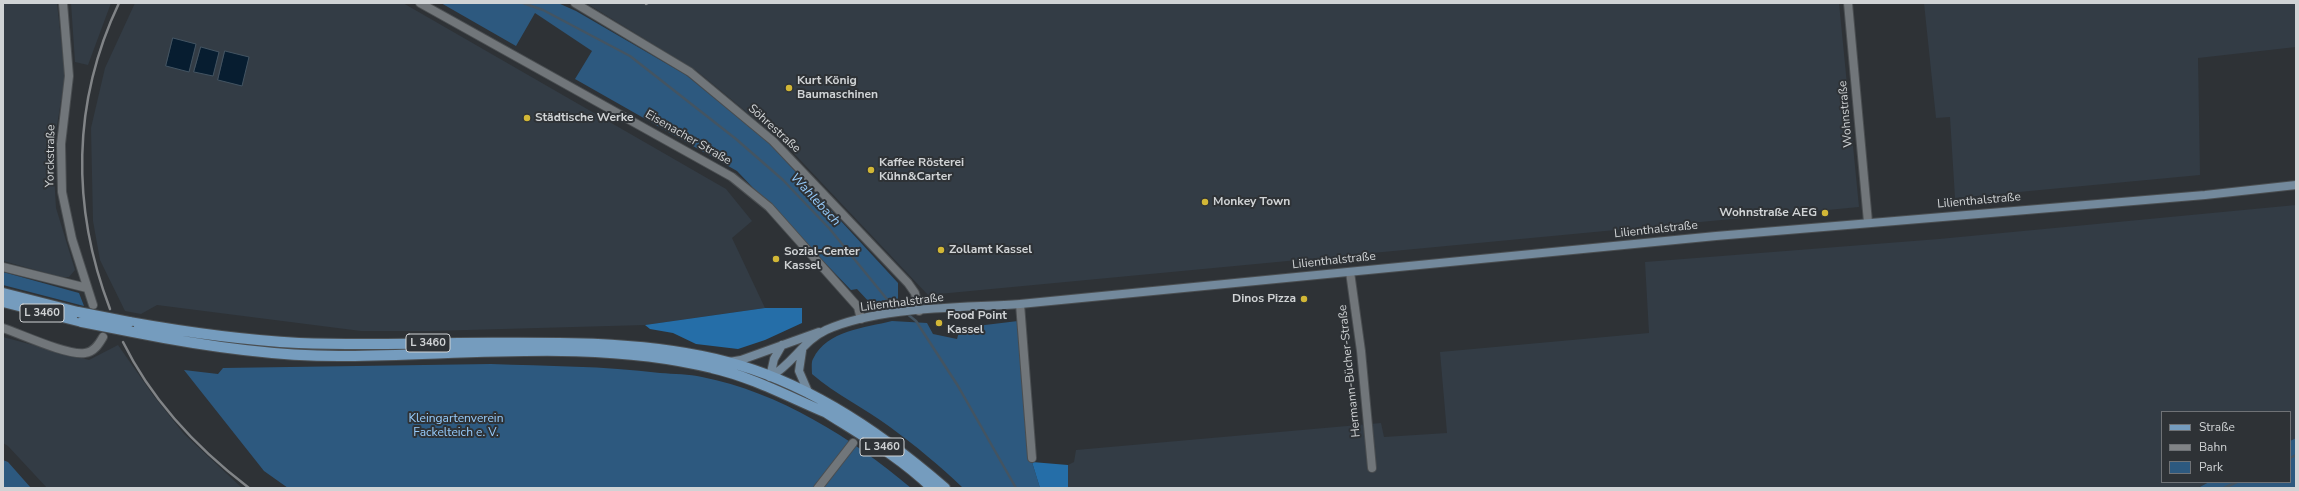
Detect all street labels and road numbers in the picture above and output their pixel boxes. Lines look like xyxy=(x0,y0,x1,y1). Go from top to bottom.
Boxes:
street label: Wohnstraße xyxy=(1836,80,1856,148)
street label: Söhrestraße xyxy=(745,102,803,156)
street label: Eisenacher Straße xyxy=(642,107,734,169)
street label: Yorckstraße xyxy=(43,124,59,188)
street label: Lilienthalstraße xyxy=(1937,190,2021,212)
street label: Lilienthalstraße xyxy=(1613,218,1699,242)
street label: Lilienthalstraße xyxy=(1291,249,1377,273)
street label: Lilienthalstraße xyxy=(859,291,945,315)
road number: L 3460 xyxy=(20,304,64,322)
street label: Hermann-Bücher-Straße xyxy=(1336,304,1364,438)
road number: L 3460 xyxy=(406,334,450,352)
road number: L 3460 xyxy=(860,438,904,456)

